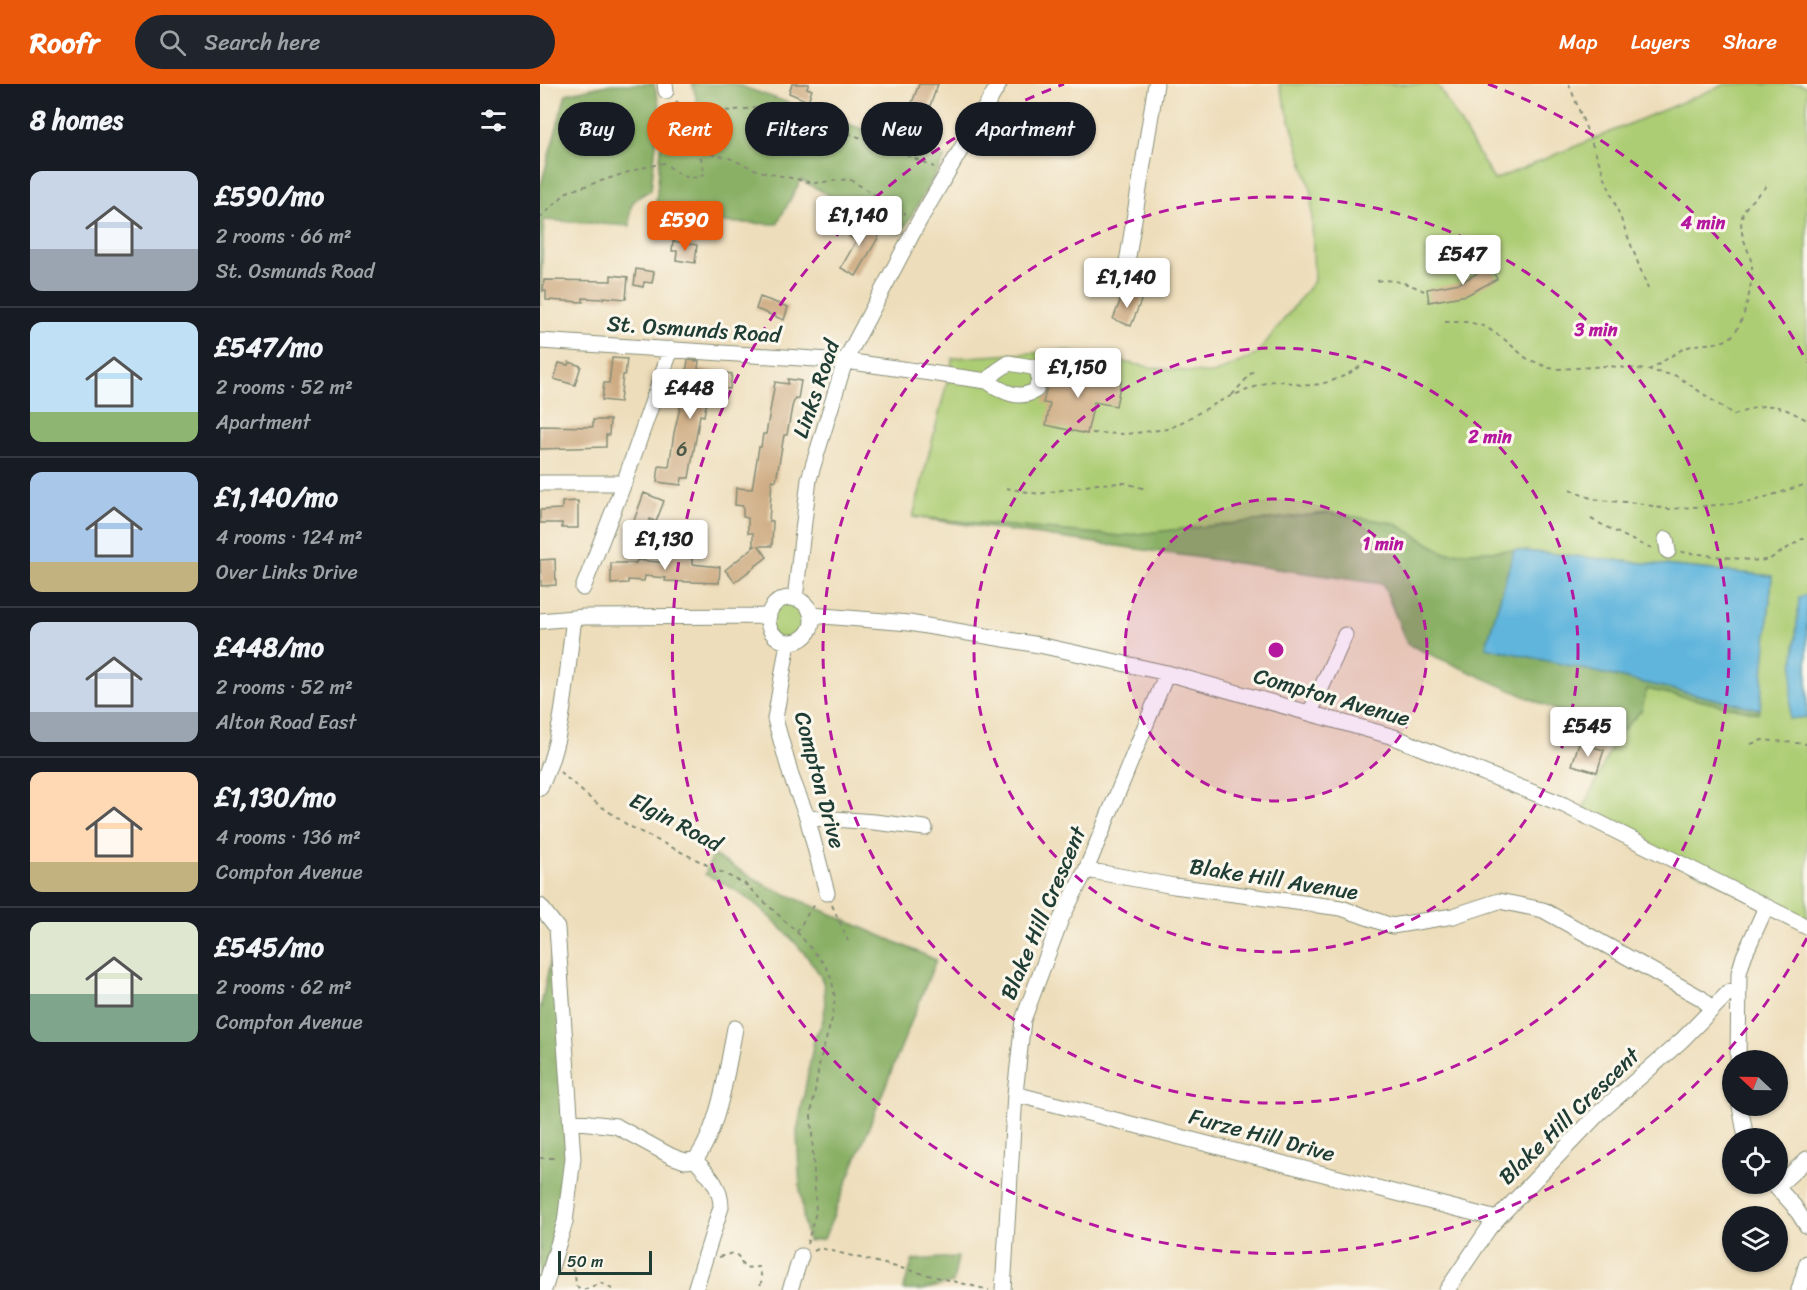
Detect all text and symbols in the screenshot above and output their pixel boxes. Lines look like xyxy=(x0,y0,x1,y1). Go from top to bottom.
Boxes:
search box xyxy=(135,15,555,69)
text: Roofr xyxy=(30,18,99,67)
text: Search here xyxy=(204,23,320,62)
text: Map xyxy=(1559,23,1598,61)
text: Layers xyxy=(1631,23,1690,61)
text: Share xyxy=(1723,23,1777,61)
icon: search xyxy=(156,26,189,59)
text: 8 homes xyxy=(30,97,123,143)
chip: Buy xyxy=(558,102,635,156)
chip: Rent xyxy=(647,102,733,156)
chip: Filters xyxy=(745,102,849,156)
chip: New xyxy=(861,102,943,156)
chip: Apartment xyxy=(955,102,1096,156)
icon: filters xyxy=(477,104,510,137)
text: £590/mo xyxy=(216,173,324,219)
icon: home xyxy=(78,195,150,267)
pin: £1,140 xyxy=(810,196,908,247)
text: £1,140 xyxy=(830,198,888,233)
pin: £590 xyxy=(649,201,721,252)
text: £590 xyxy=(661,203,709,238)
text: 4 min xyxy=(1680,207,1726,239)
text: 2 rooms · 66 m² xyxy=(216,219,352,254)
pin: £547 xyxy=(1427,235,1499,286)
text: £547 xyxy=(1440,237,1486,272)
text: St. Osmunds Road xyxy=(216,254,374,289)
pin: £1,140 xyxy=(1078,258,1176,309)
text: £1,140 xyxy=(1098,260,1156,295)
street label: St. Osmunds Road xyxy=(606,303,784,355)
text: 3 min xyxy=(1573,314,1618,346)
text: £547/mo xyxy=(216,324,323,370)
street label: Links Road xyxy=(781,333,851,443)
icon: home xyxy=(78,346,150,418)
pin: £1,150 xyxy=(1029,348,1127,399)
text: £1,150 xyxy=(1049,350,1107,385)
pin: £448 xyxy=(654,369,726,420)
text: 2 rooms · 52 m² xyxy=(216,370,353,405)
text: £448 xyxy=(666,371,714,406)
text: Apartment xyxy=(216,405,310,440)
text: 2 min xyxy=(1467,421,1512,453)
house number: 6 xyxy=(676,432,688,467)
text: £1,140/mo xyxy=(216,474,338,520)
icon: home xyxy=(78,496,150,568)
text: 4 rooms · 124 m² xyxy=(216,520,363,555)
pin: £1,130 xyxy=(616,520,714,571)
text: £1,130 xyxy=(637,522,693,557)
text: 1 min xyxy=(1363,528,1404,560)
text: Over Links Drive xyxy=(216,555,358,590)
text: £448/mo xyxy=(216,624,324,670)
centre of rings xyxy=(1266,640,1286,660)
icon: home xyxy=(78,646,150,718)
street label: Compton Avenue xyxy=(1249,656,1415,738)
text: 2 rooms · 52 m² xyxy=(216,670,353,705)
text: Alton Road East xyxy=(216,705,356,740)
street label: Compton Drive xyxy=(783,707,857,853)
pin: £545 xyxy=(1552,707,1624,758)
text: £545 xyxy=(1564,709,1612,744)
text: £1,130/mo xyxy=(216,774,336,820)
street label: Elgin Road xyxy=(622,781,731,863)
icon: home xyxy=(78,796,150,868)
street label: Blake Hill Crescent xyxy=(989,819,1098,1006)
text: 4 rooms · 136 m² xyxy=(216,820,361,855)
street label: Blake Hill Avenue xyxy=(1187,846,1361,912)
text: Compton Avenue xyxy=(216,855,363,890)
text: £545/mo xyxy=(216,924,324,970)
icon: home xyxy=(78,946,150,1018)
text: 2 rooms · 62 m² xyxy=(216,970,352,1005)
text: Compton Avenue xyxy=(216,1005,363,1040)
street label: Blake Hill Crescent xyxy=(1489,1037,1650,1194)
north arrow xyxy=(1722,1050,1788,1116)
map controls xyxy=(1722,1050,1788,1272)
street label: Furze Hill Drive xyxy=(1185,1097,1339,1173)
button: locate xyxy=(1722,1128,1788,1194)
button: layers xyxy=(1722,1206,1788,1272)
text: 50 m xyxy=(567,1247,603,1276)
scale bar xyxy=(558,1248,652,1276)

